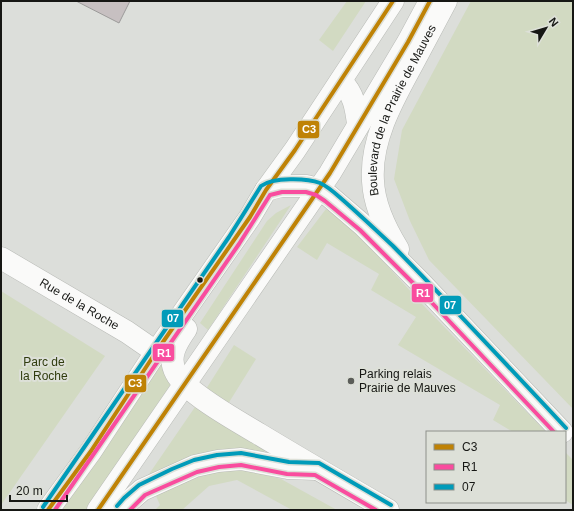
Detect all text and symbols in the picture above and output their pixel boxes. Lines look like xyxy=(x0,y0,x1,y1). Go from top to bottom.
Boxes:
north arrow xyxy=(526,8,566,48)
text: N xyxy=(547,15,561,29)
street label: Boulevard de la Prairie de Mauves xyxy=(366,22,439,197)
line badge: C3 xyxy=(297,120,320,139)
text: C3 xyxy=(302,123,316,135)
street label: Rue de la Roche xyxy=(37,275,122,333)
unlabelled marker xyxy=(195,275,205,285)
line badge: R1 xyxy=(411,283,434,303)
text: R1 xyxy=(416,287,430,299)
line badge: 07 xyxy=(439,295,462,315)
text: 07 xyxy=(444,299,456,311)
line badge: 07 xyxy=(161,309,184,328)
text: 07 xyxy=(167,312,179,324)
line badge: R1 xyxy=(152,343,175,362)
text: R1 xyxy=(157,347,171,359)
park label: Parc de la Roche xyxy=(20,355,68,383)
place label: Parking relais Prairie de Mauves xyxy=(359,367,456,395)
line badge: C3 xyxy=(124,374,147,393)
marker: Parking relais Prairie de Mauves xyxy=(346,376,356,386)
text: C3 xyxy=(128,377,142,389)
legend xyxy=(426,431,566,503)
text: C3 xyxy=(462,440,478,454)
text: R1 xyxy=(462,460,478,474)
scale bar xyxy=(10,477,67,503)
text: 07 xyxy=(462,480,476,494)
text: 20 m xyxy=(16,484,43,498)

